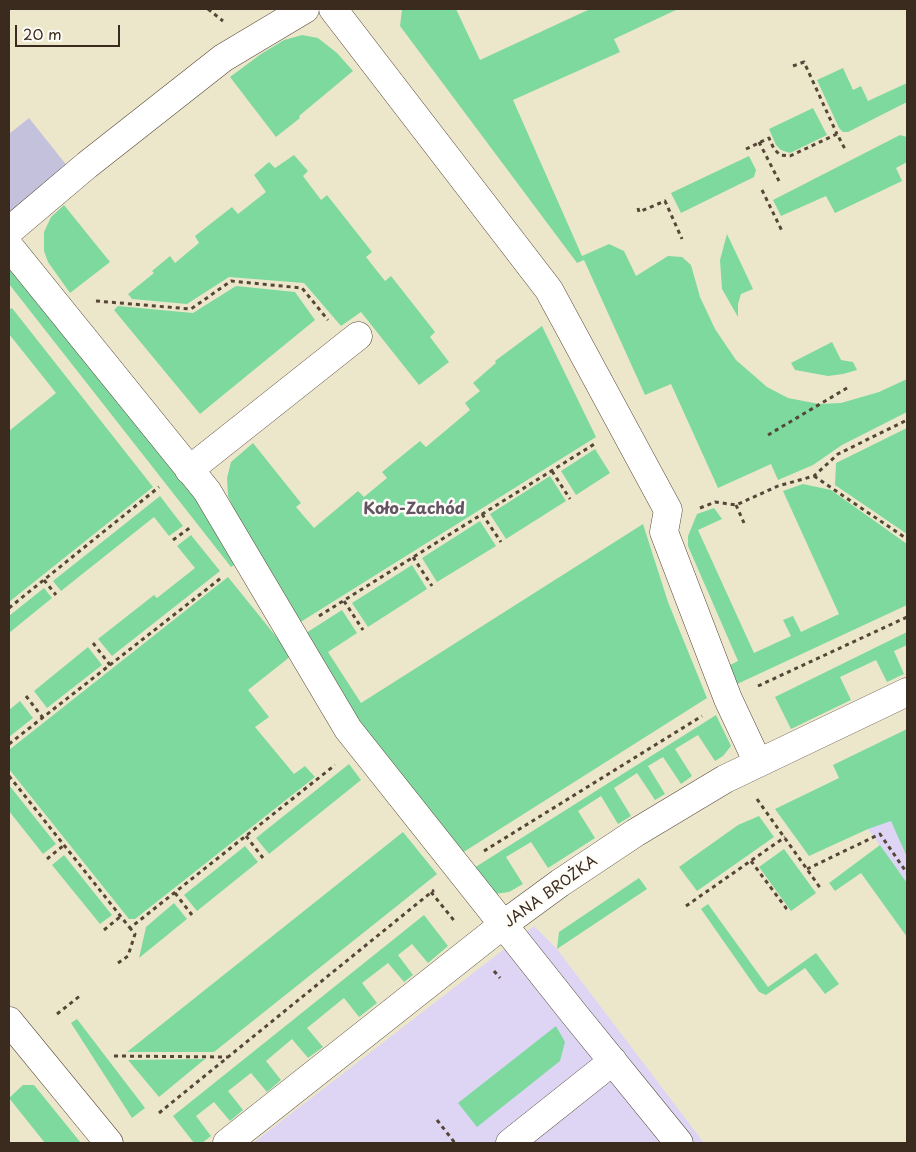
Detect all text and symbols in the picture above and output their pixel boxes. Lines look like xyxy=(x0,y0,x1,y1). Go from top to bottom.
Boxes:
scale bar xyxy=(18,15,122,47)
text: 20 m xyxy=(23,22,62,45)
district label: Koło-Zachód xyxy=(363,500,465,520)
street label: JANA BROŻKA xyxy=(501,852,601,932)

